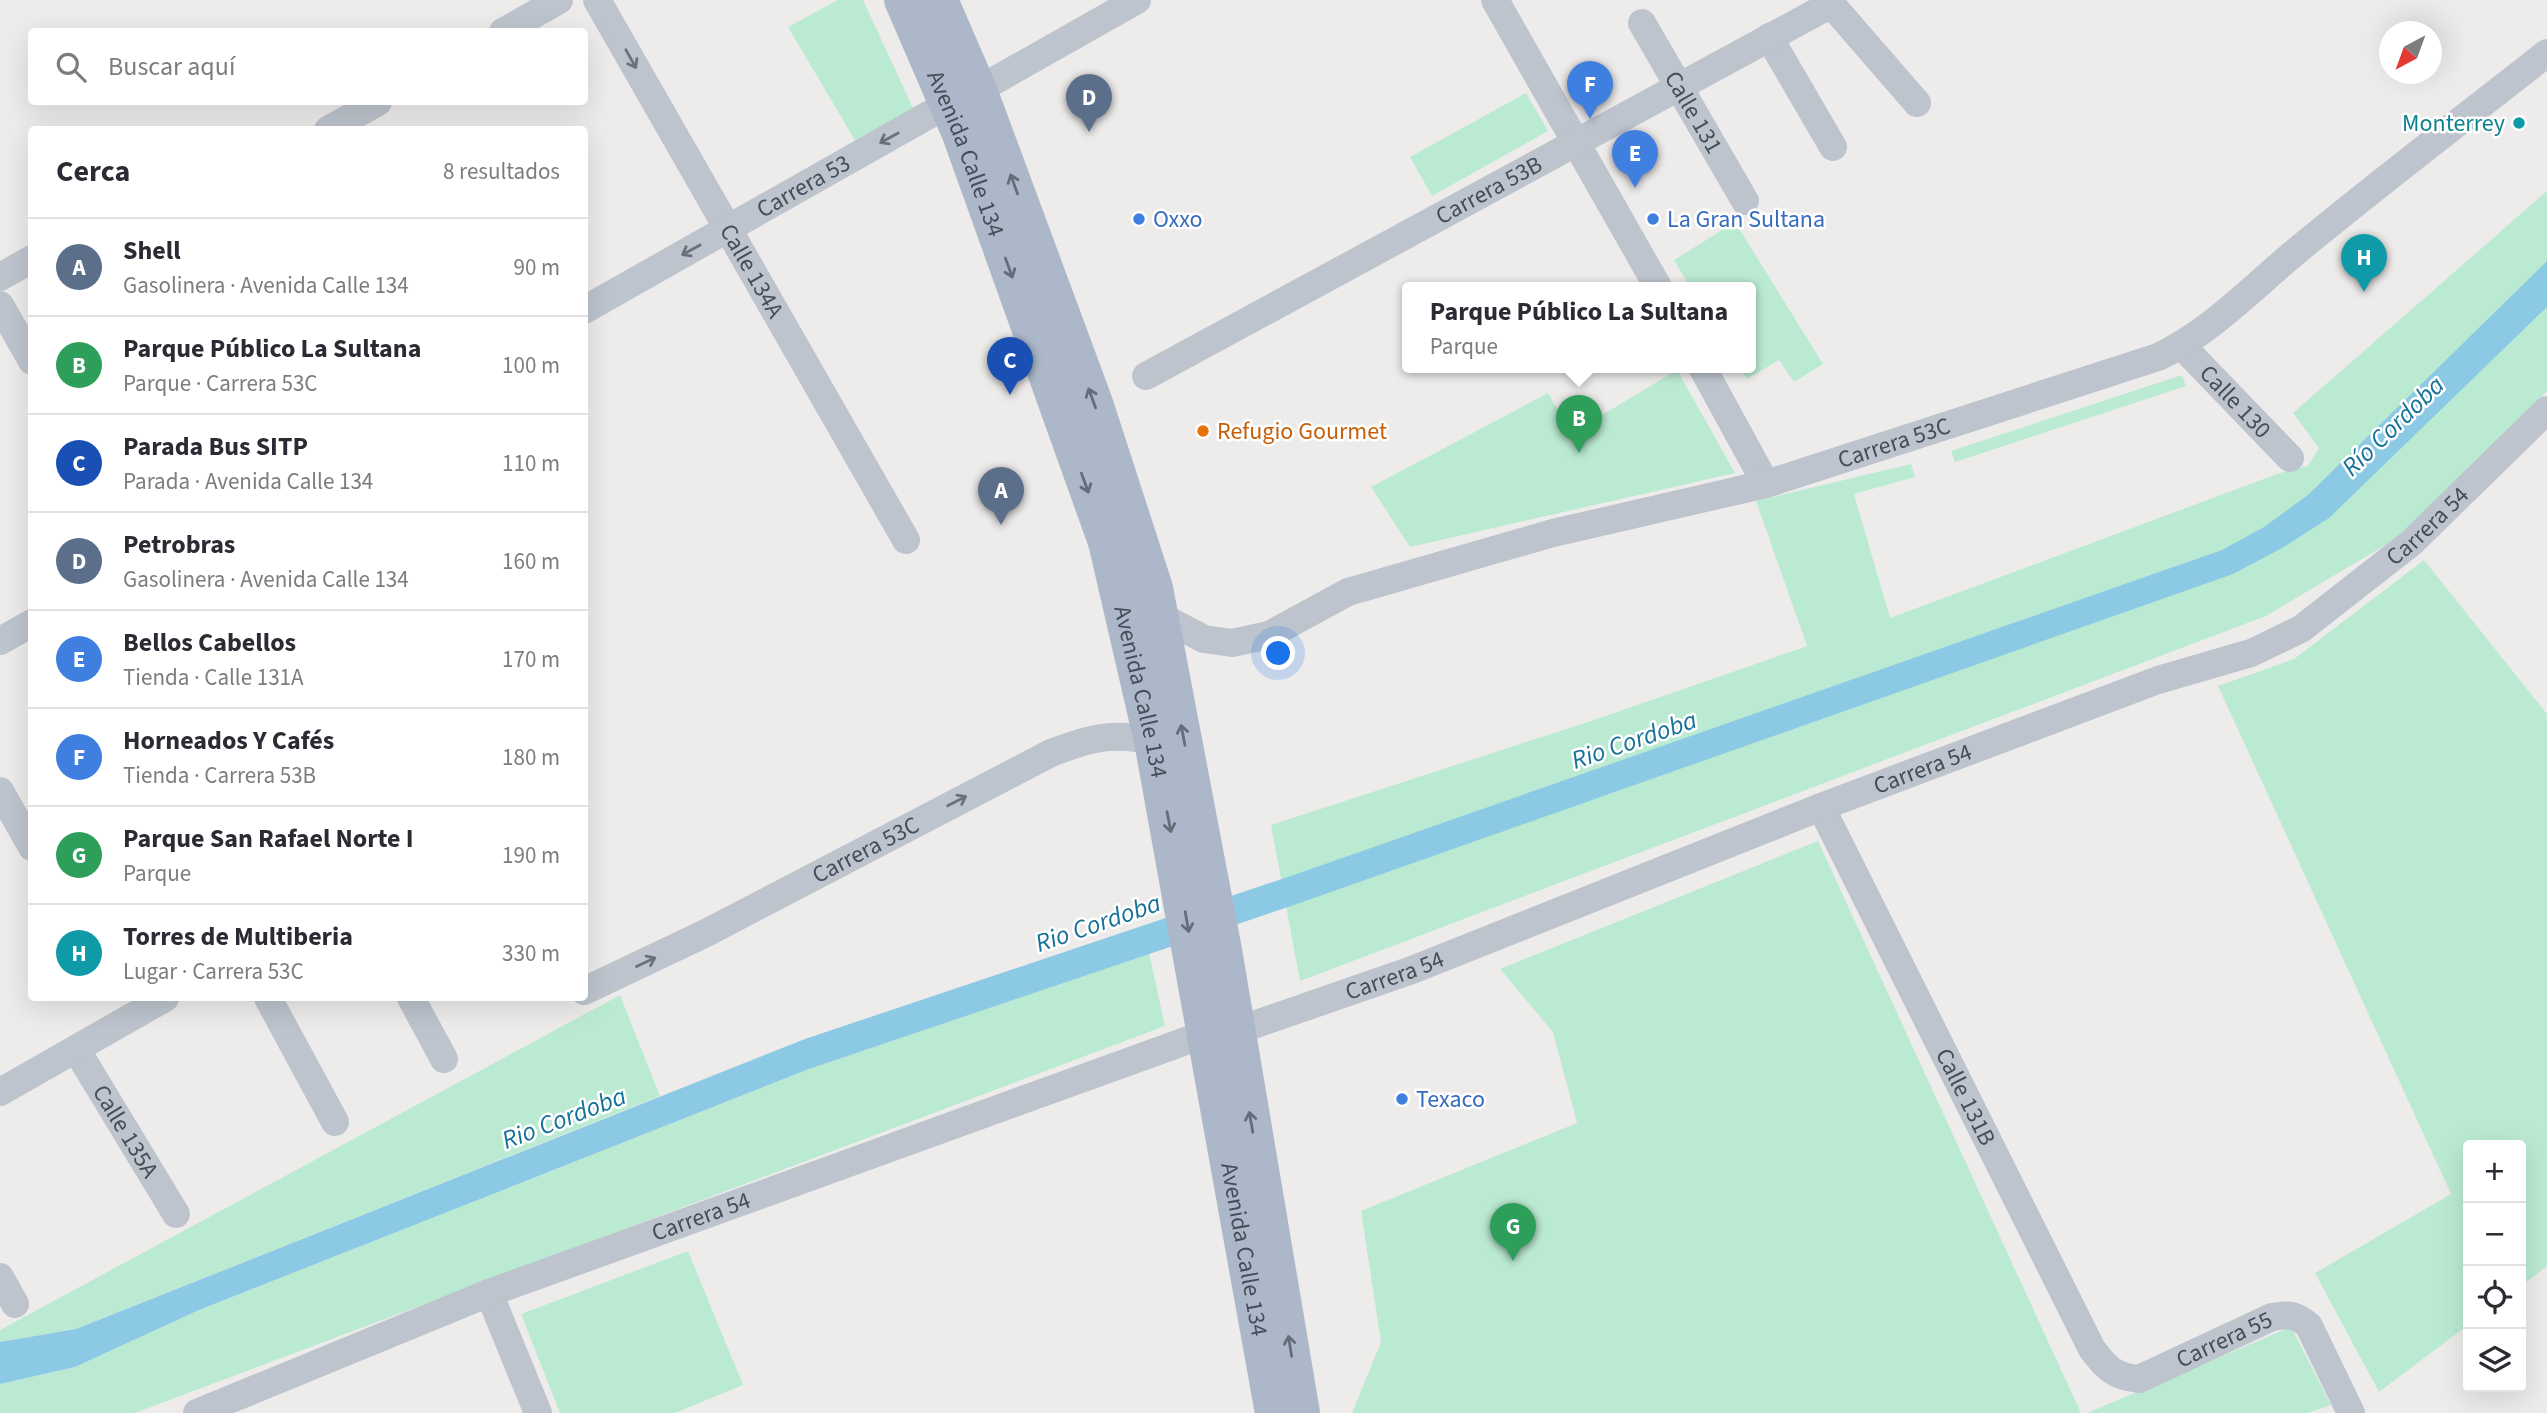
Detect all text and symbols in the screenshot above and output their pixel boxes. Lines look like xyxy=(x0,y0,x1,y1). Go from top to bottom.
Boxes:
north arrow xyxy=(2379,21,2442,84)
search box xyxy=(28,28,588,105)
icon: search xyxy=(52,48,90,86)
text: Buscar aquí xyxy=(108,48,235,85)
one-way arrow xyxy=(624,49,638,69)
pin: F xyxy=(1567,61,1613,119)
street label: Calle 131 xyxy=(1656,64,1731,160)
street label: Avenida Calle 134 xyxy=(918,65,1014,242)
pin: D xyxy=(1066,74,1112,132)
place label: Monterrey xyxy=(2402,106,2505,141)
marker: Monterrey xyxy=(2511,115,2527,131)
pin: E xyxy=(1612,130,1658,188)
one-way arrow xyxy=(879,132,900,145)
street label: Carrera 53 xyxy=(750,145,857,226)
street label: Carrera 53B xyxy=(1429,147,1548,233)
text: Cerca xyxy=(56,150,130,193)
text: 8 resultados xyxy=(443,155,560,188)
one-way arrow xyxy=(1006,174,1019,196)
place label: Oxxo xyxy=(1153,202,1203,237)
place label: La Gran Sultana xyxy=(1667,202,1825,237)
marker: Oxxo xyxy=(1131,211,1147,227)
marker: La Gran Sultana xyxy=(1645,211,1661,227)
street label: Calle 134A xyxy=(711,217,793,324)
text: Shell xyxy=(123,232,181,269)
pin: H xyxy=(2341,234,2387,292)
one-way arrow xyxy=(681,244,702,257)
text: A xyxy=(72,251,86,284)
text: 90 m xyxy=(513,251,560,284)
one-way arrow xyxy=(1004,257,1016,279)
text: Gasolinera · Avenida Calle 134 xyxy=(123,269,409,302)
popup xyxy=(1402,282,1756,373)
text: Parque Público La Sultana xyxy=(1430,293,1728,330)
text: Parque Público La Sultana xyxy=(123,330,421,367)
text: Parque xyxy=(1430,330,1498,363)
pin: C xyxy=(987,337,1033,395)
text: B xyxy=(72,349,86,382)
text: 100 m xyxy=(502,349,560,382)
street label: Calle 130 xyxy=(2191,357,2279,446)
text: Parque · Carrera 53C xyxy=(123,367,317,400)
water label: Río Cordoba xyxy=(2333,367,2453,485)
one-way arrow xyxy=(1085,387,1097,409)
pin: B xyxy=(1556,395,1602,453)
street label: Carrera 53C xyxy=(1833,408,1955,477)
place label: Refugio Gourmet xyxy=(1217,414,1387,449)
marker: Refugio Gourmet xyxy=(1195,423,1211,439)
text: Parada Bus SITP xyxy=(123,428,308,465)
text: C xyxy=(72,447,86,480)
text: 110 m xyxy=(502,447,560,480)
text: Parada · Avenida Calle 134 xyxy=(123,465,373,498)
pin: A xyxy=(978,467,1024,525)
one-way arrow xyxy=(1080,471,1092,493)
street label: Carrera 54 xyxy=(2378,478,2477,574)
text: Petrobras xyxy=(123,526,235,563)
text: D xyxy=(72,545,86,578)
text: 160 m xyxy=(502,545,560,578)
text: Gasolinera · Avenida Calle 134 xyxy=(123,563,409,596)
street label: Avenida Calle 134 xyxy=(1105,602,1177,781)
text: Bellos Cabellos xyxy=(123,624,296,661)
your location xyxy=(1261,636,1295,670)
text: E xyxy=(73,643,85,676)
text: 170 m xyxy=(502,643,560,676)
text: Tienda · Calle 131A xyxy=(123,661,304,694)
water label: Rio Cordoba xyxy=(1566,701,1702,779)
text: Horneados Y Cafés xyxy=(123,722,334,759)
one-way arrow xyxy=(1176,724,1189,747)
street label: Carrera 54 xyxy=(1868,734,1977,803)
text: F xyxy=(73,741,85,774)
text: 180 m xyxy=(502,741,560,774)
text: Tienda · Carrera 53B xyxy=(123,759,316,792)
one-way arrow xyxy=(946,794,967,808)
street label: Carrera 53C xyxy=(806,807,925,892)
one-way arrow xyxy=(1162,810,1176,833)
text: Parque San Rafael Norte I xyxy=(123,820,414,857)
text: G xyxy=(72,839,86,872)
text: 190 m xyxy=(502,839,560,872)
text: Parque xyxy=(123,857,191,890)
water label: Rio Cordoba xyxy=(1030,884,1166,962)
one-way arrow xyxy=(1181,910,1194,933)
text: Torres de Multiberia xyxy=(123,918,353,955)
text: H xyxy=(71,937,87,970)
text: 330 m xyxy=(502,937,560,970)
street label: Carrera 54 xyxy=(1340,941,1449,1009)
text: Lugar · Carrera 53C xyxy=(123,955,304,988)
one-way arrow xyxy=(635,955,656,968)
street label: Calle 131B xyxy=(1927,1042,2005,1151)
water label: Rio Cordoba xyxy=(496,1077,632,1159)
street label: Calle 135A xyxy=(84,1078,168,1184)
place label: Texaco xyxy=(1416,1082,1485,1117)
marker: Texaco xyxy=(1394,1091,1410,1107)
one-way arrow xyxy=(1244,1111,1257,1133)
map controls xyxy=(2463,1140,2526,1392)
button: + xyxy=(2463,1140,2526,1203)
street label: Avenida Calle 134 xyxy=(1212,1160,1277,1339)
street label: Carrera 54 xyxy=(647,1182,755,1250)
pin: G xyxy=(1490,1203,1536,1261)
button: − xyxy=(2463,1203,2526,1266)
button: locate xyxy=(2463,1266,2526,1329)
street label: Carrera 55 xyxy=(2170,1302,2278,1377)
button: layers xyxy=(2463,1329,2526,1392)
one-way arrow xyxy=(1283,1335,1296,1358)

